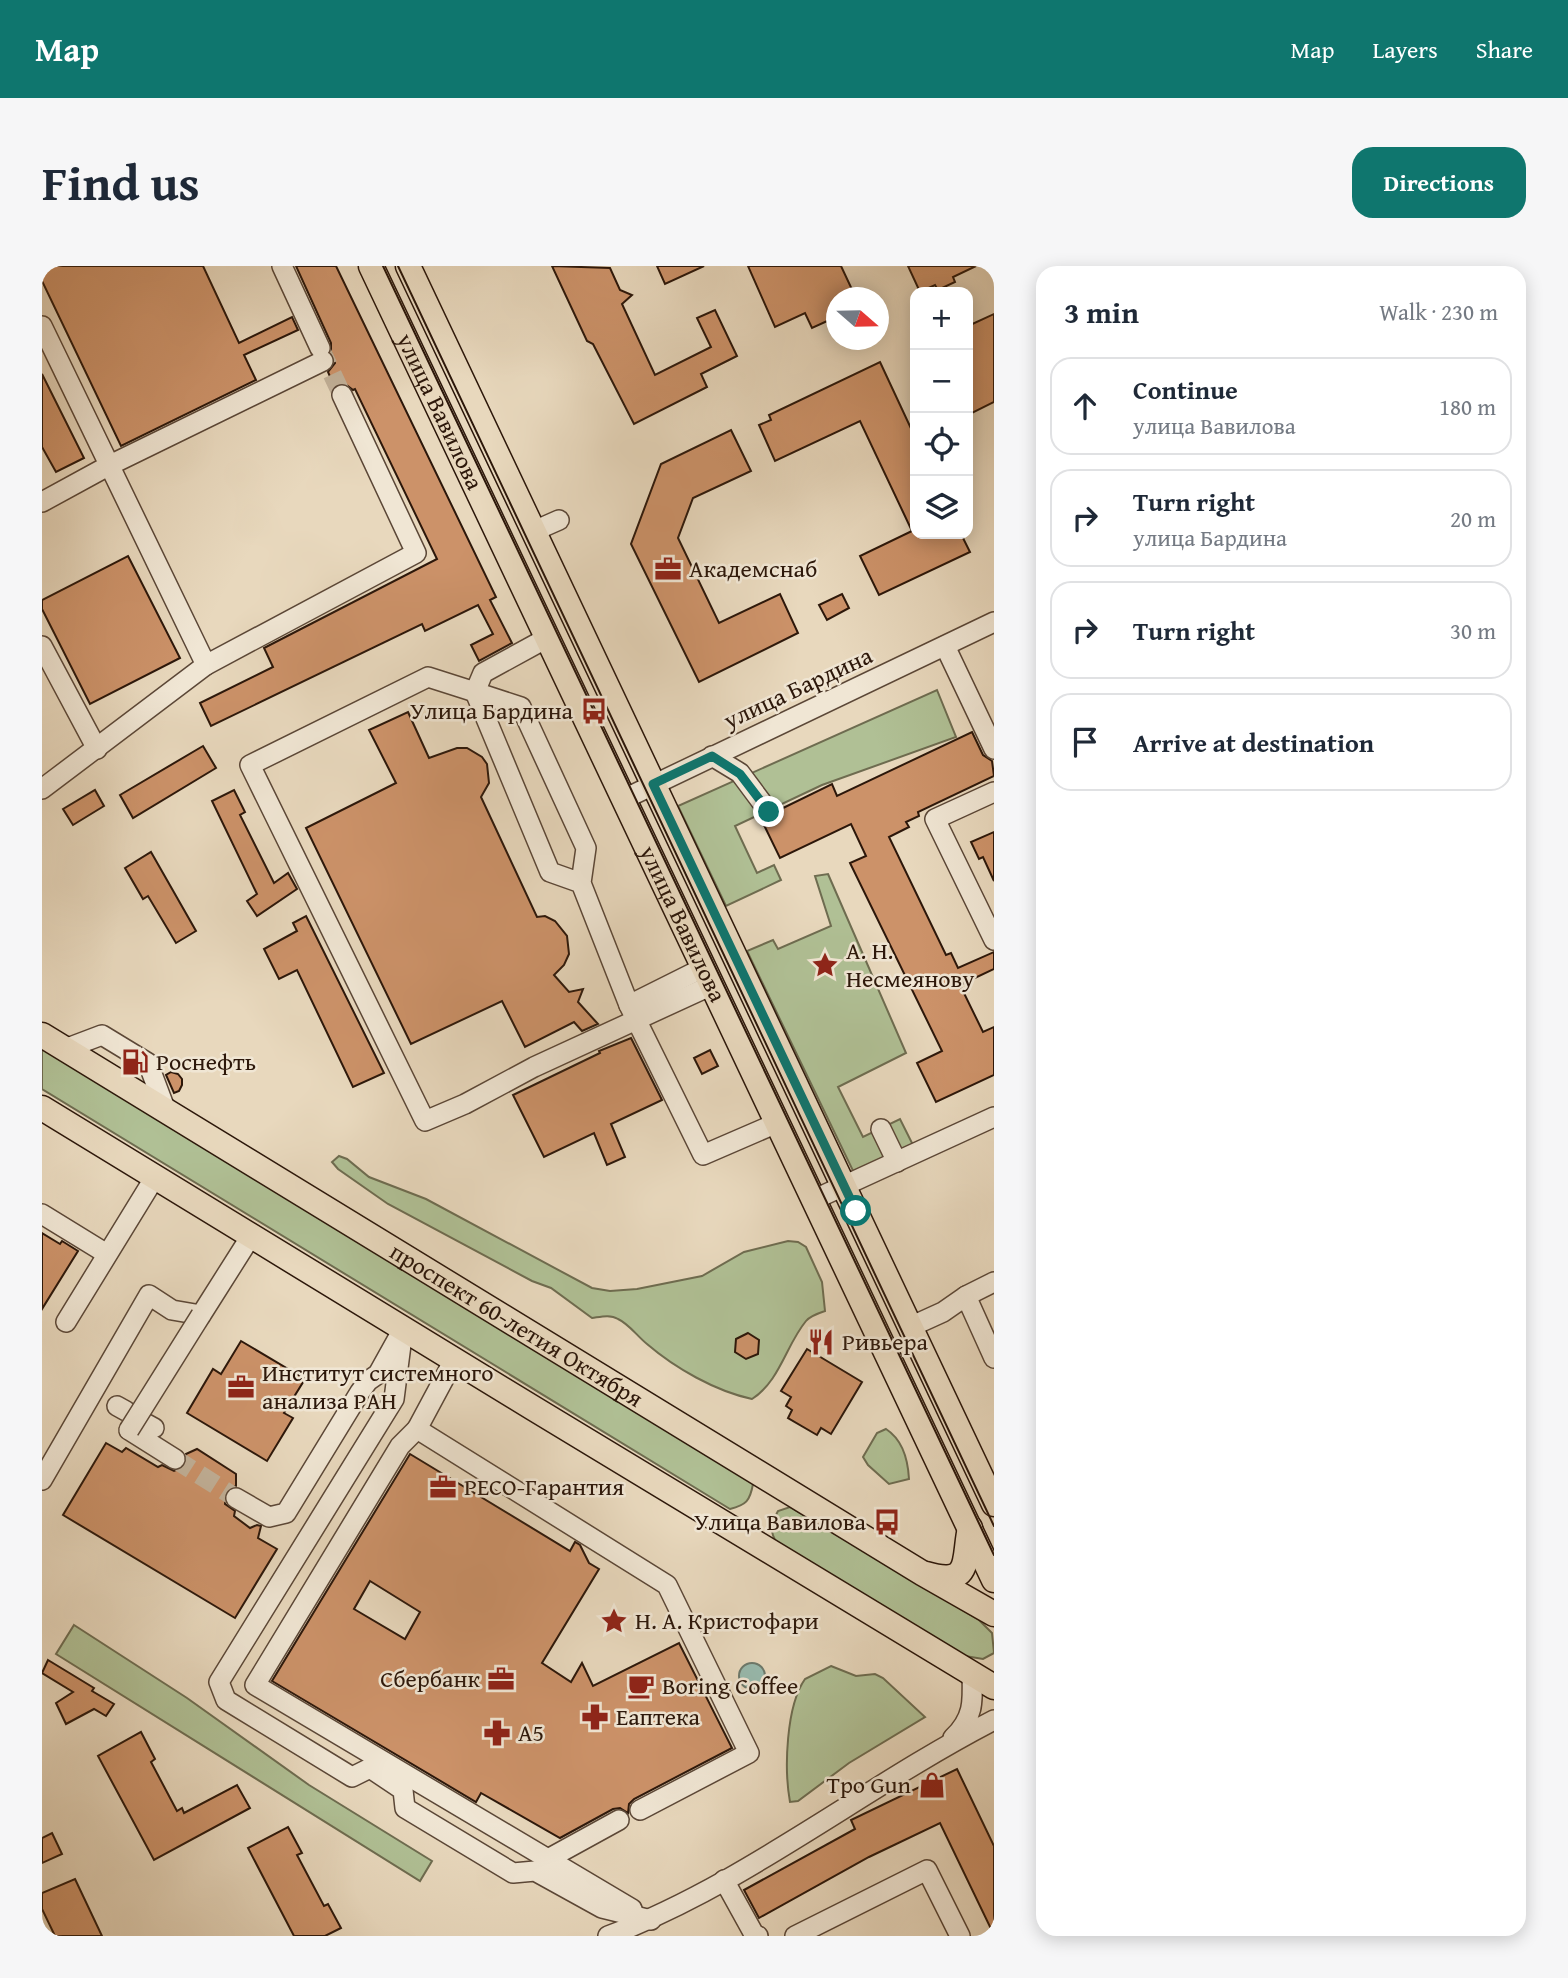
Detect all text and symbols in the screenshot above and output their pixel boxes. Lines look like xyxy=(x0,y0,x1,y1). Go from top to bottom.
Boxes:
text: Map xyxy=(35,25,99,73)
text: Map xyxy=(1291,32,1334,67)
text: Layers xyxy=(1372,32,1438,67)
text: Share xyxy=(1476,32,1533,67)
text: Find us xyxy=(42,146,200,218)
button: Directions xyxy=(1352,147,1526,218)
north arrow xyxy=(826,287,889,350)
map controls xyxy=(910,287,973,539)
button: + xyxy=(910,287,973,350)
text: 3 min xyxy=(1064,290,1139,334)
text: Walk · 230 m xyxy=(1379,295,1498,328)
street label: улица Вавилова xyxy=(388,326,493,496)
button: − xyxy=(910,350,973,413)
text: Continue xyxy=(1133,370,1238,409)
icon: ahead xyxy=(1066,387,1104,425)
text: 180 m xyxy=(1439,390,1496,423)
text: улица Вавилова xyxy=(1133,409,1296,442)
button: locate xyxy=(910,413,973,476)
button: layers xyxy=(910,476,973,539)
text: Turn right xyxy=(1133,482,1255,521)
icon: right xyxy=(1066,499,1104,537)
text: 20 m xyxy=(1450,502,1496,535)
text: улица Бардина xyxy=(1133,521,1287,554)
place label: Академснаб xyxy=(689,551,817,586)
office icon: Академснаб xyxy=(653,554,683,584)
icon: right xyxy=(1066,611,1104,649)
text: Turn right xyxy=(1133,611,1255,650)
text: 30 m xyxy=(1450,614,1496,647)
street label: улица Бардина xyxy=(717,637,879,738)
place label: Улица Бардина xyxy=(410,693,574,728)
bus stop icon: Улица Бардина xyxy=(579,696,609,726)
icon: arrive xyxy=(1066,723,1104,761)
text: Arrive at destination xyxy=(1133,723,1374,762)
route end xyxy=(753,796,784,827)
street label: улица Вавилова xyxy=(631,838,736,1008)
place label: А. Н. Несмеянову xyxy=(846,933,975,996)
place icon: А. Н. Несмеянову xyxy=(810,950,840,980)
place label: Роснефть xyxy=(156,1044,256,1079)
fuel station icon: Роснефть xyxy=(120,1047,150,1077)
route start xyxy=(840,1195,871,1226)
street label: проспект 60-летия Октября xyxy=(383,1234,650,1415)
place label: Ривьера xyxy=(842,1324,928,1359)
restaurant icon: Ривьера xyxy=(806,1327,836,1357)
place label: Институт системного анализа РАН xyxy=(262,1355,493,1418)
office icon: Институт системного анализа РАН xyxy=(226,1372,256,1402)
place label: РЕСО-Гарантия xyxy=(464,1469,624,1504)
office icon: РЕСО-Гарантия xyxy=(428,1472,458,1502)
place label: Улица Вавилова xyxy=(694,1504,867,1539)
bus stop icon: Улица Вавилова xyxy=(872,1507,902,1537)
place label: Н. А. Кристофари xyxy=(635,1603,819,1638)
place icon: Н. А. Кристофари xyxy=(599,1606,629,1636)
place label: Сбербанк xyxy=(380,1661,480,1696)
office icon: Сбербанк xyxy=(486,1664,516,1694)
place label: Boring Coffee xyxy=(662,1668,798,1703)
cafe icon: Boring Coffee xyxy=(626,1671,656,1701)
place label: Еаптека xyxy=(616,1699,701,1734)
pharmacy icon: Еаптека xyxy=(580,1702,610,1732)
place label: А5 xyxy=(518,1715,544,1750)
pharmacy icon: А5 xyxy=(482,1718,512,1748)
place label: Tpo Gun xyxy=(826,1767,912,1802)
shop icon: Tpo Gun xyxy=(917,1770,947,1800)

